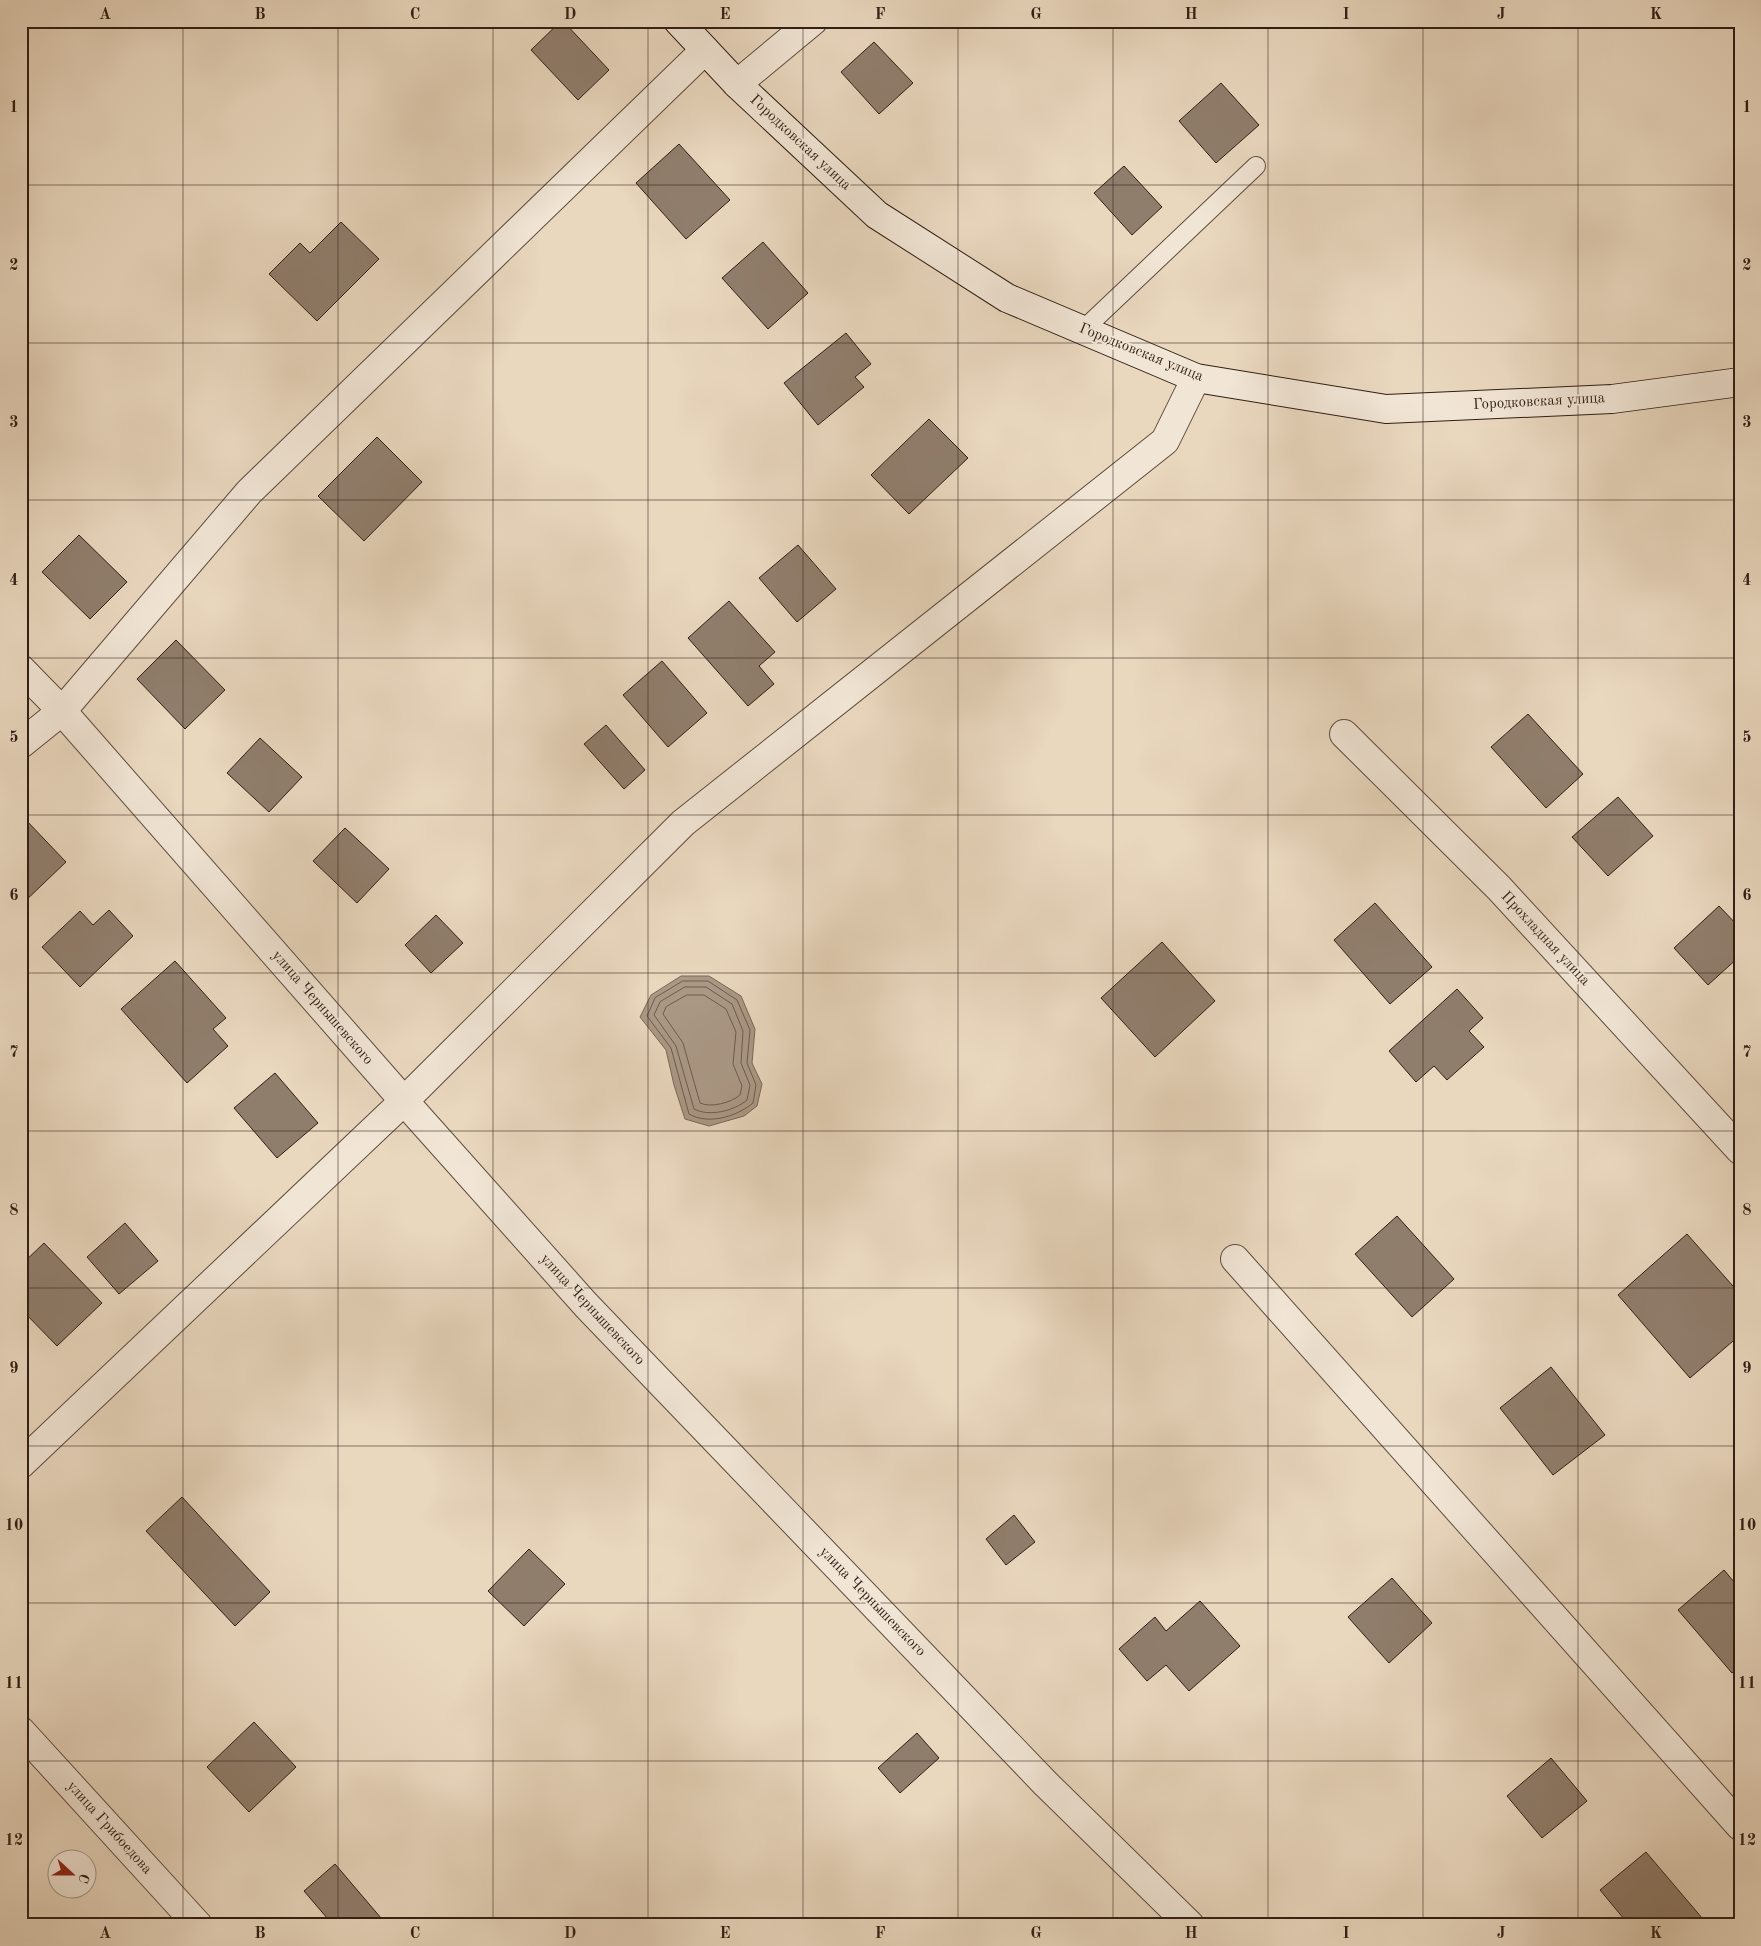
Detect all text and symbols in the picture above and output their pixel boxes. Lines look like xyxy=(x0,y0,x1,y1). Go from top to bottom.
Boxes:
text: A xyxy=(99,7,111,23)
text: B xyxy=(254,7,266,23)
text: C xyxy=(410,7,420,23)
text: D xyxy=(564,7,576,23)
text: E xyxy=(719,7,731,23)
text: F xyxy=(875,7,886,23)
text: G xyxy=(1030,7,1042,23)
text: H xyxy=(1184,7,1198,23)
text: I xyxy=(1342,7,1350,23)
text: J xyxy=(1497,7,1506,23)
text: K xyxy=(1650,7,1662,23)
street label: Городковская улица xyxy=(747,92,854,194)
text: 1 xyxy=(9,100,19,116)
text: 1 xyxy=(1742,100,1752,116)
text: 2 xyxy=(9,258,19,274)
text: 2 xyxy=(1742,258,1752,274)
street label: Городковская улица xyxy=(1077,321,1206,385)
street label: Городковская улица xyxy=(1473,391,1606,413)
text: 3 xyxy=(9,415,19,431)
text: 3 xyxy=(1742,415,1752,431)
text: 4 xyxy=(9,573,19,589)
text: 4 xyxy=(1742,573,1752,589)
text: 5 xyxy=(9,730,19,746)
text: 5 xyxy=(1742,730,1752,746)
text: 6 xyxy=(9,888,19,904)
text: 6 xyxy=(1742,888,1752,904)
street label: Прохладная улица xyxy=(1498,889,1593,989)
street label: улица Чернышевского xyxy=(269,948,375,1068)
text: 7 xyxy=(9,1045,19,1061)
text: 7 xyxy=(1742,1045,1752,1061)
text: 8 xyxy=(9,1203,19,1219)
text: 8 xyxy=(1742,1203,1752,1219)
street label: улица Чернышевского xyxy=(537,1252,647,1368)
text: 9 xyxy=(9,1361,19,1377)
text: 9 xyxy=(1742,1361,1752,1377)
text: 10 xyxy=(5,1518,23,1534)
text: 10 xyxy=(1738,1518,1756,1534)
street label: улица Чернышевского xyxy=(816,1544,928,1660)
text: 11 xyxy=(5,1676,23,1692)
text: 11 xyxy=(1738,1676,1756,1692)
street label: улица Грибоедова xyxy=(63,1779,155,1878)
text: 12 xyxy=(5,1833,23,1849)
text: 12 xyxy=(1738,1833,1756,1849)
north arrow xyxy=(48,1848,98,1898)
text: С xyxy=(75,1871,91,1885)
text: A xyxy=(99,1926,111,1942)
text: B xyxy=(254,1926,266,1942)
text: C xyxy=(410,1926,420,1942)
text: D xyxy=(564,1926,576,1942)
text: E xyxy=(719,1926,731,1942)
text: F xyxy=(875,1926,886,1942)
text: G xyxy=(1030,1926,1042,1942)
text: H xyxy=(1184,1926,1198,1942)
text: I xyxy=(1342,1926,1350,1942)
text: J xyxy=(1497,1926,1506,1942)
text: K xyxy=(1650,1926,1662,1942)

